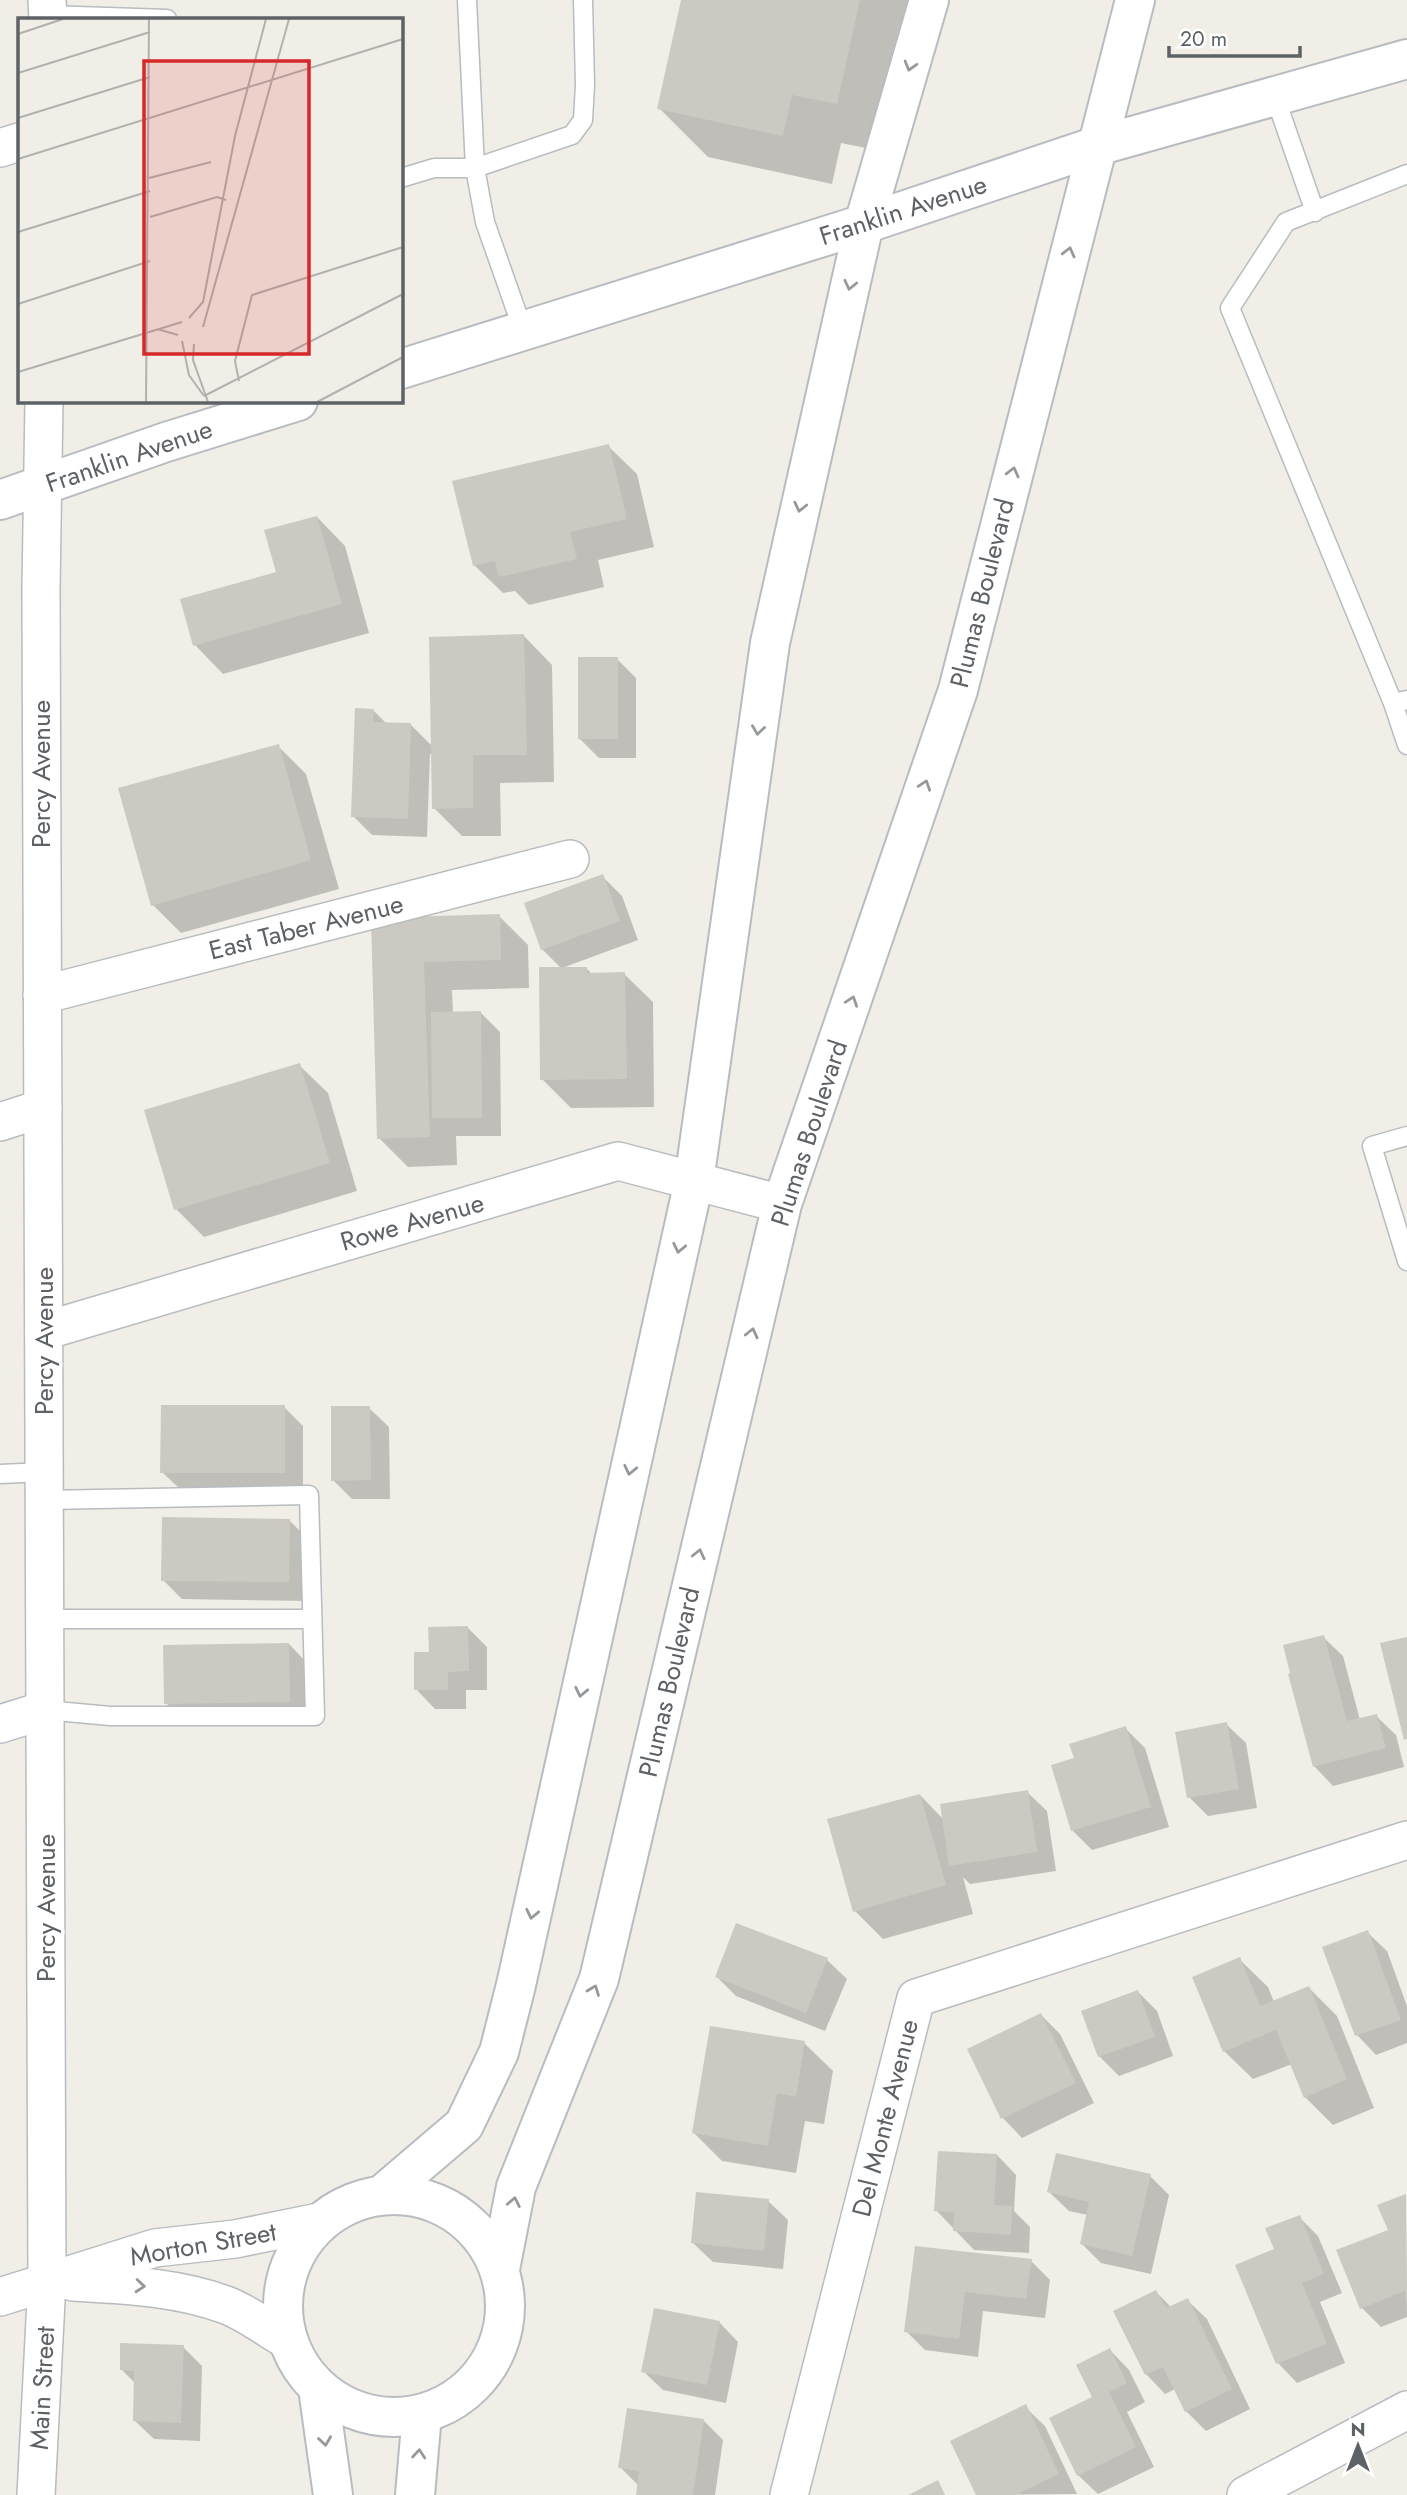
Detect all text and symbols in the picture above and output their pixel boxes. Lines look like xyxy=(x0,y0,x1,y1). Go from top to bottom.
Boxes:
scale bar xyxy=(1169,14,1300,58)
inset map xyxy=(18,18,402,402)
text: 20 m xyxy=(1180,24,1227,54)
one-way arrow xyxy=(904,59,918,71)
street label: Franklin Avenue xyxy=(814,165,992,255)
one-way arrow xyxy=(1060,246,1075,258)
one-way arrow xyxy=(844,279,859,291)
street label: Franklin Avenue xyxy=(40,410,218,502)
one-way arrow xyxy=(1005,466,1019,478)
street label: Plumas Boulevard xyxy=(940,494,1024,692)
one-way arrow xyxy=(794,501,809,513)
street label: Percy Avenue xyxy=(22,700,60,848)
one-way arrow xyxy=(750,724,765,736)
one-way arrow xyxy=(917,780,931,792)
street label: East Taber Avenue xyxy=(205,884,407,970)
one-way arrow xyxy=(844,995,858,1007)
street label: Plumas Boulevard xyxy=(761,1035,857,1231)
street label: Rowe Avenue xyxy=(336,1183,488,1261)
one-way arrow xyxy=(673,1242,688,1254)
street label: Percy Avenue xyxy=(25,1267,63,1415)
one-way arrow xyxy=(744,1327,758,1339)
one-way arrow xyxy=(624,1464,639,1476)
one-way arrow xyxy=(691,1548,706,1560)
street label: Plumas Boulevard xyxy=(629,1583,709,1781)
one-way arrow xyxy=(575,1686,590,1698)
street label: Percy Avenue xyxy=(27,1834,65,1982)
one-way arrow xyxy=(526,1908,540,1920)
one-way arrow xyxy=(586,1984,600,1996)
street label: Del Monte Avenue xyxy=(842,2015,928,2221)
one-way arrow xyxy=(505,2196,520,2208)
street label: Morton Street xyxy=(127,2212,280,2276)
one-way arrow xyxy=(135,2278,146,2293)
street label: Main Street xyxy=(20,2324,64,2451)
north arrow xyxy=(1323,2411,1393,2481)
text: N xyxy=(1350,2416,1366,2443)
one-way arrow xyxy=(318,2435,333,2447)
one-way arrow xyxy=(411,2449,426,2460)

